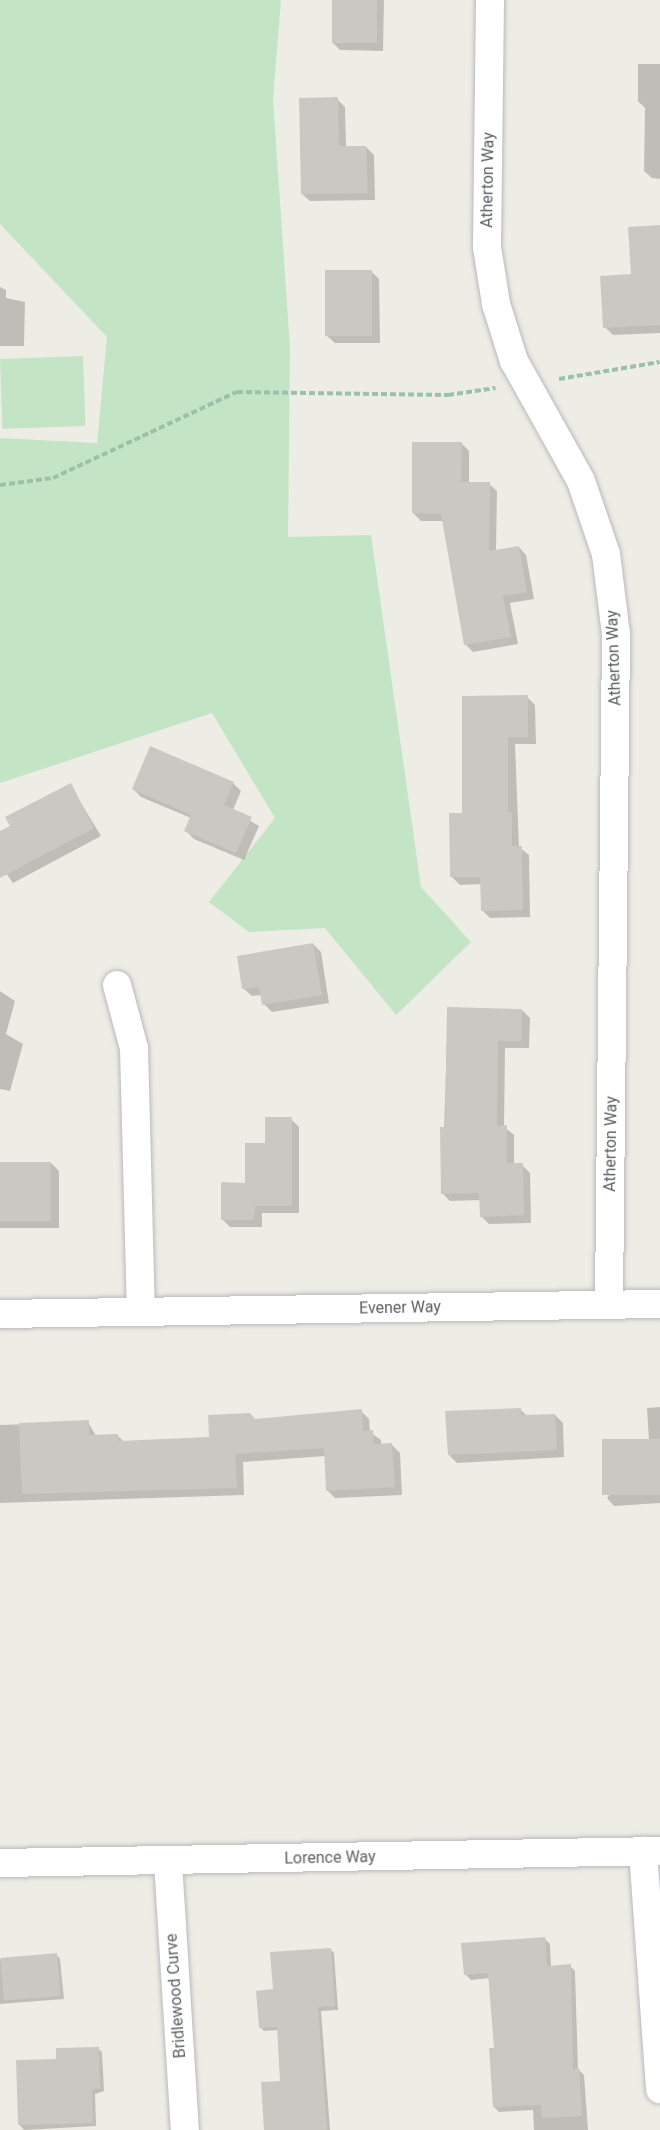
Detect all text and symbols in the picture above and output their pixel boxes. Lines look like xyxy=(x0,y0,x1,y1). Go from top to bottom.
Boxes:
street label: Atherton Way xyxy=(478,132,498,228)
street label: Atherton Way xyxy=(603,610,625,706)
street label: Atherton Way xyxy=(601,1096,621,1192)
street label: Evener Way xyxy=(359,1298,441,1318)
street label: Lorence Way xyxy=(284,1848,376,1868)
street label: Bridlewood Curve xyxy=(162,1933,190,2059)

